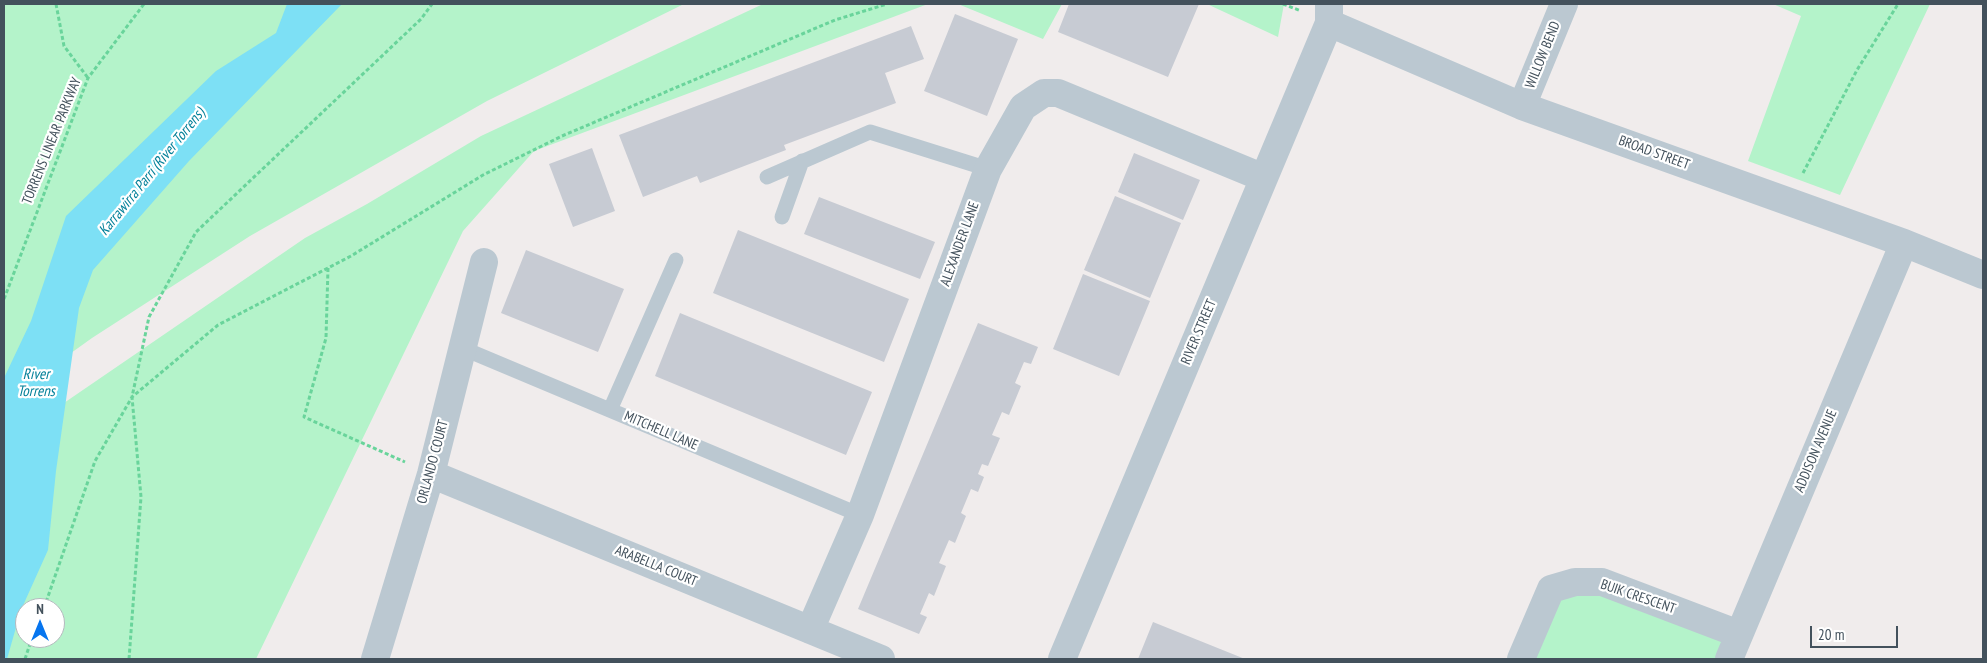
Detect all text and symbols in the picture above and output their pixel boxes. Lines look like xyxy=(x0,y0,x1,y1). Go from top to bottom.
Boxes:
street label: WILLOW BEND xyxy=(1522,19,1564,91)
street label: TORRENS LINEAR PARKWAY xyxy=(19,75,85,207)
water label: Karrawirra Parri (River Torrens) xyxy=(95,105,209,239)
street label: BROAD STREET xyxy=(1616,132,1692,174)
street label: ALEXANDER LANE xyxy=(937,200,983,288)
street label: RIVER STREET xyxy=(1178,297,1220,367)
water label: River Torrens xyxy=(17,366,55,401)
street label: ADDISON AVENUE xyxy=(1791,407,1841,495)
street label: MITCHELL LANE xyxy=(622,408,700,454)
street label: ORLANDO COURT xyxy=(414,418,452,506)
street label: ARABELLA COURT xyxy=(613,542,699,590)
street label: BUIK CRESCENT xyxy=(1598,576,1678,618)
north arrow xyxy=(15,598,65,648)
text: N xyxy=(36,600,44,618)
scale bar xyxy=(1812,616,1900,648)
text: 20 m xyxy=(1818,625,1844,644)

